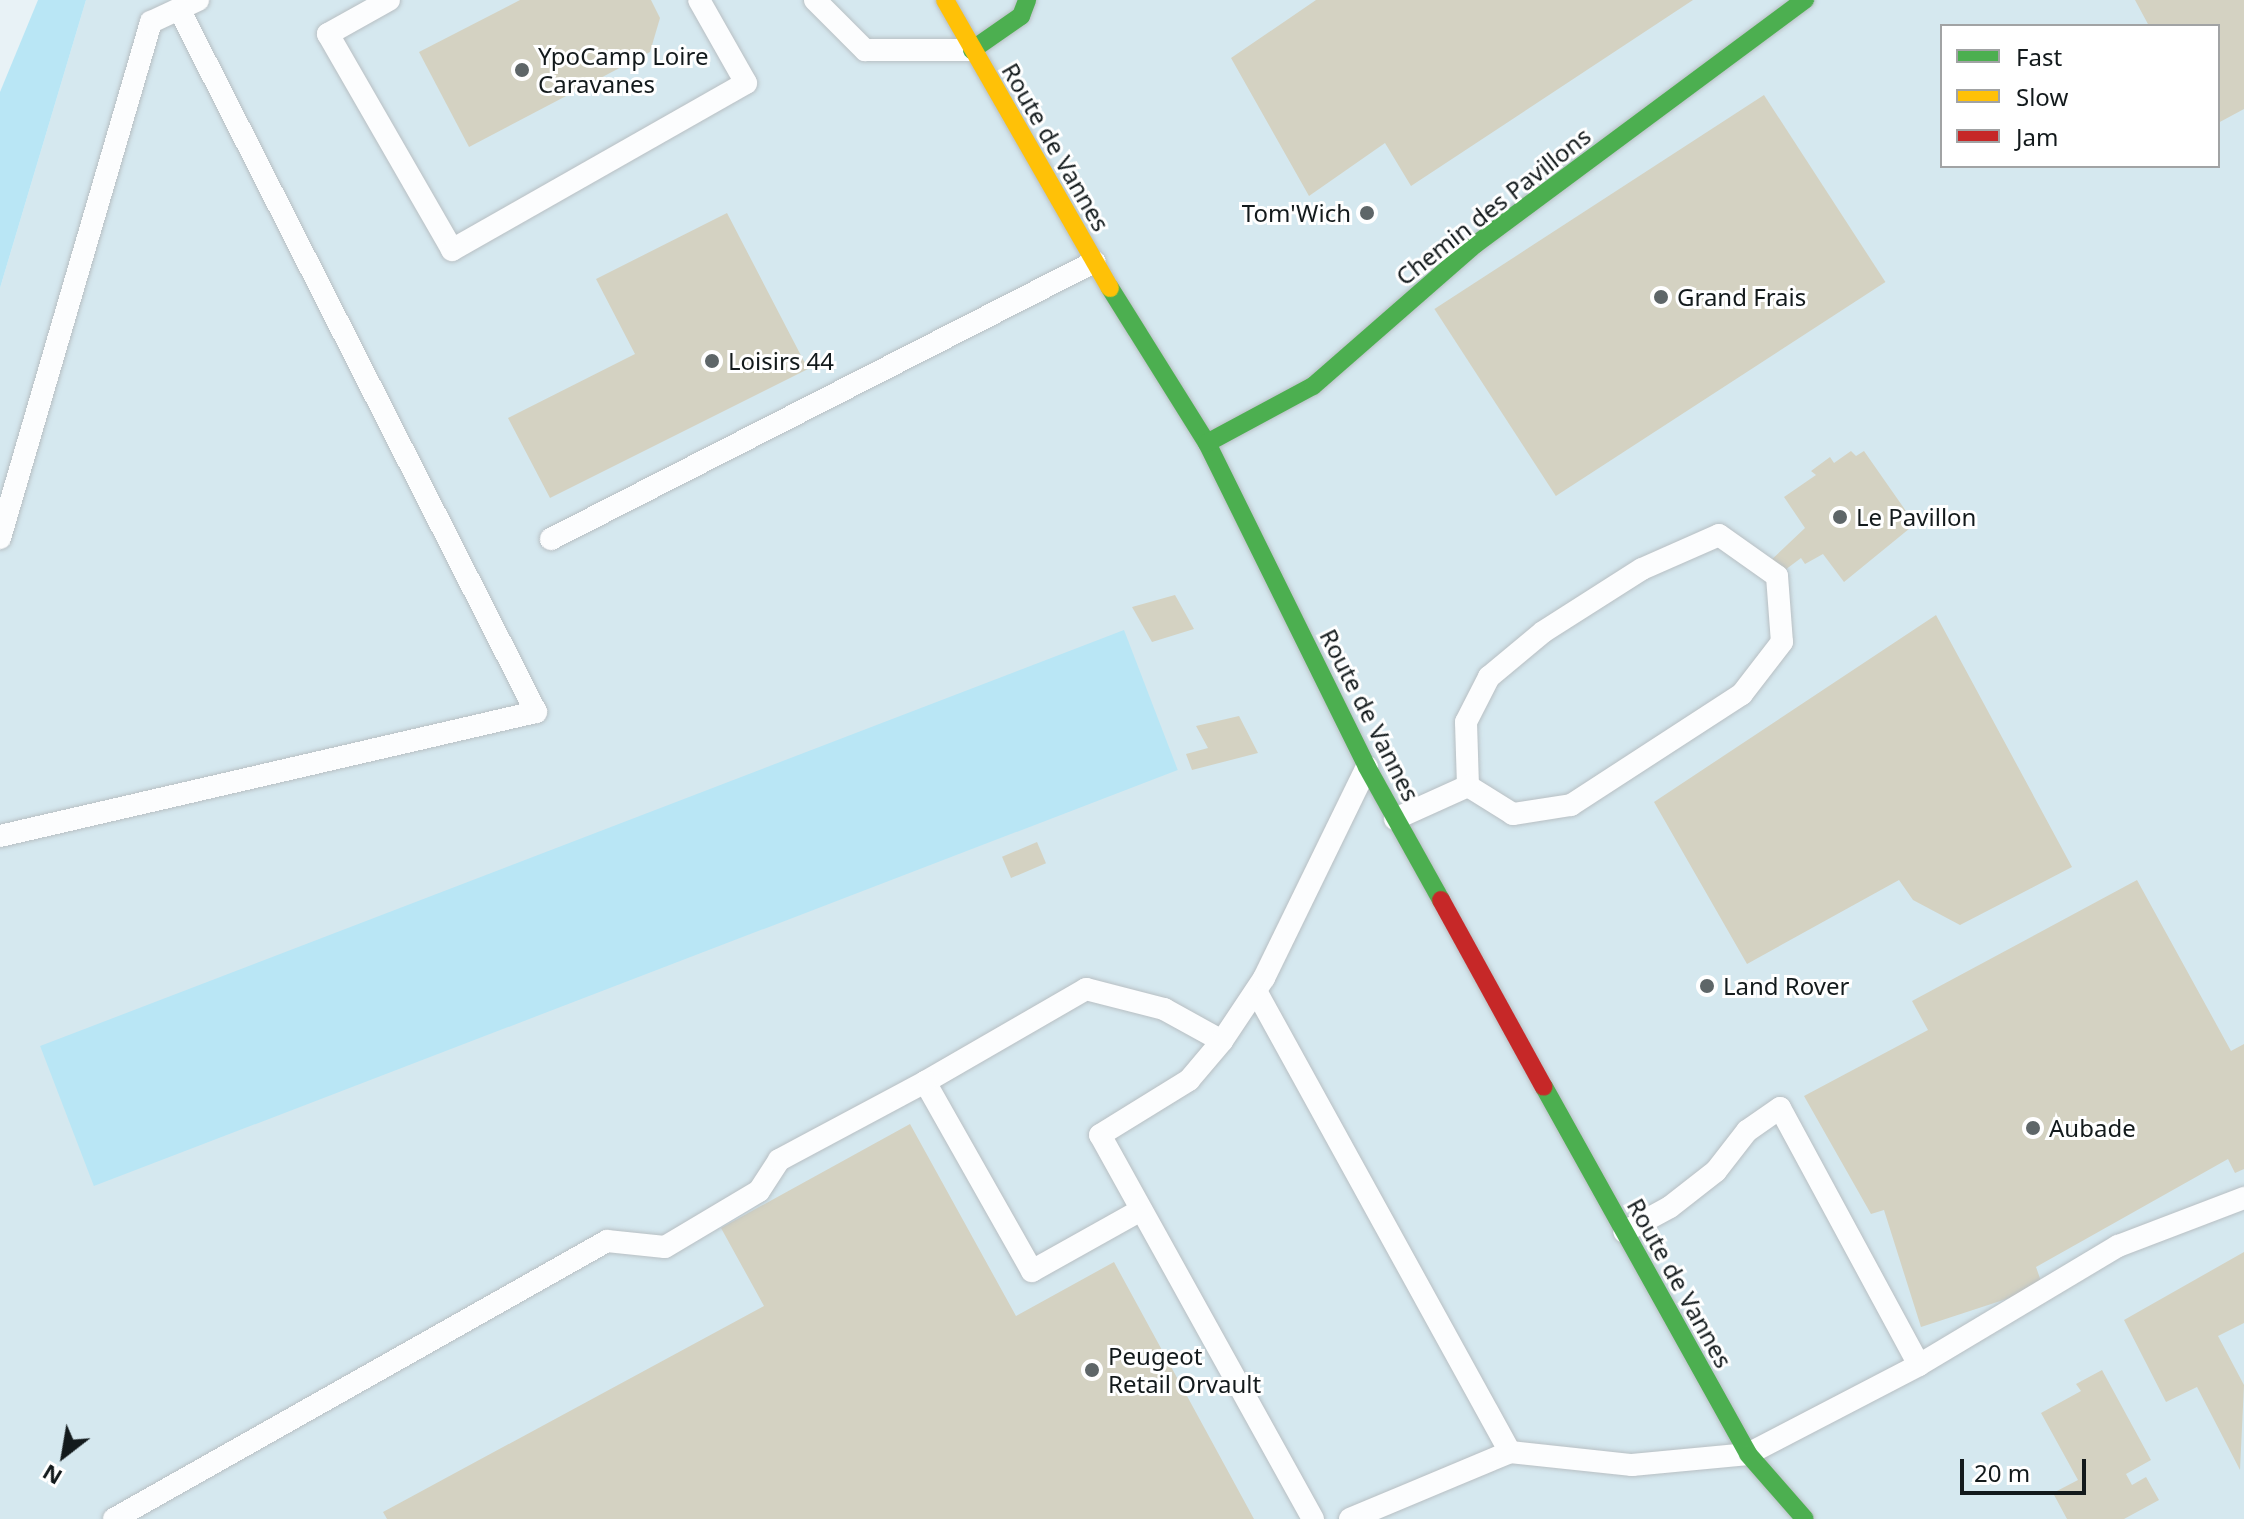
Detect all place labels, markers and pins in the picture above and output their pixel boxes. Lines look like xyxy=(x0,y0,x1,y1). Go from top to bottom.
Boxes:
place label: YpoCamp Loire Caravanes xyxy=(538,42,708,98)
marker: YpoCamp Loire Caravanes xyxy=(513,61,531,79)
place label: Tom'Wich xyxy=(1242,199,1351,227)
marker: Tom'Wich xyxy=(1358,204,1376,222)
place label: Grand Frais xyxy=(1677,283,1806,311)
marker: Grand Frais xyxy=(1652,288,1670,306)
place label: Loisirs 44 xyxy=(728,347,834,375)
marker: Loisirs 44 xyxy=(703,352,721,370)
place label: Le Pavillon xyxy=(1856,503,1976,531)
marker: Le Pavillon xyxy=(1831,508,1849,526)
place label: Land Rover xyxy=(1723,972,1849,1000)
marker: Land Rover xyxy=(1698,977,1716,995)
place label: Aubade xyxy=(2049,1114,2136,1142)
marker: Aubade xyxy=(2024,1119,2042,1137)
place label: Peugeot Retail Orvault xyxy=(1108,1342,1261,1398)
marker: Peugeot Retail Orvault xyxy=(1083,1361,1101,1379)

